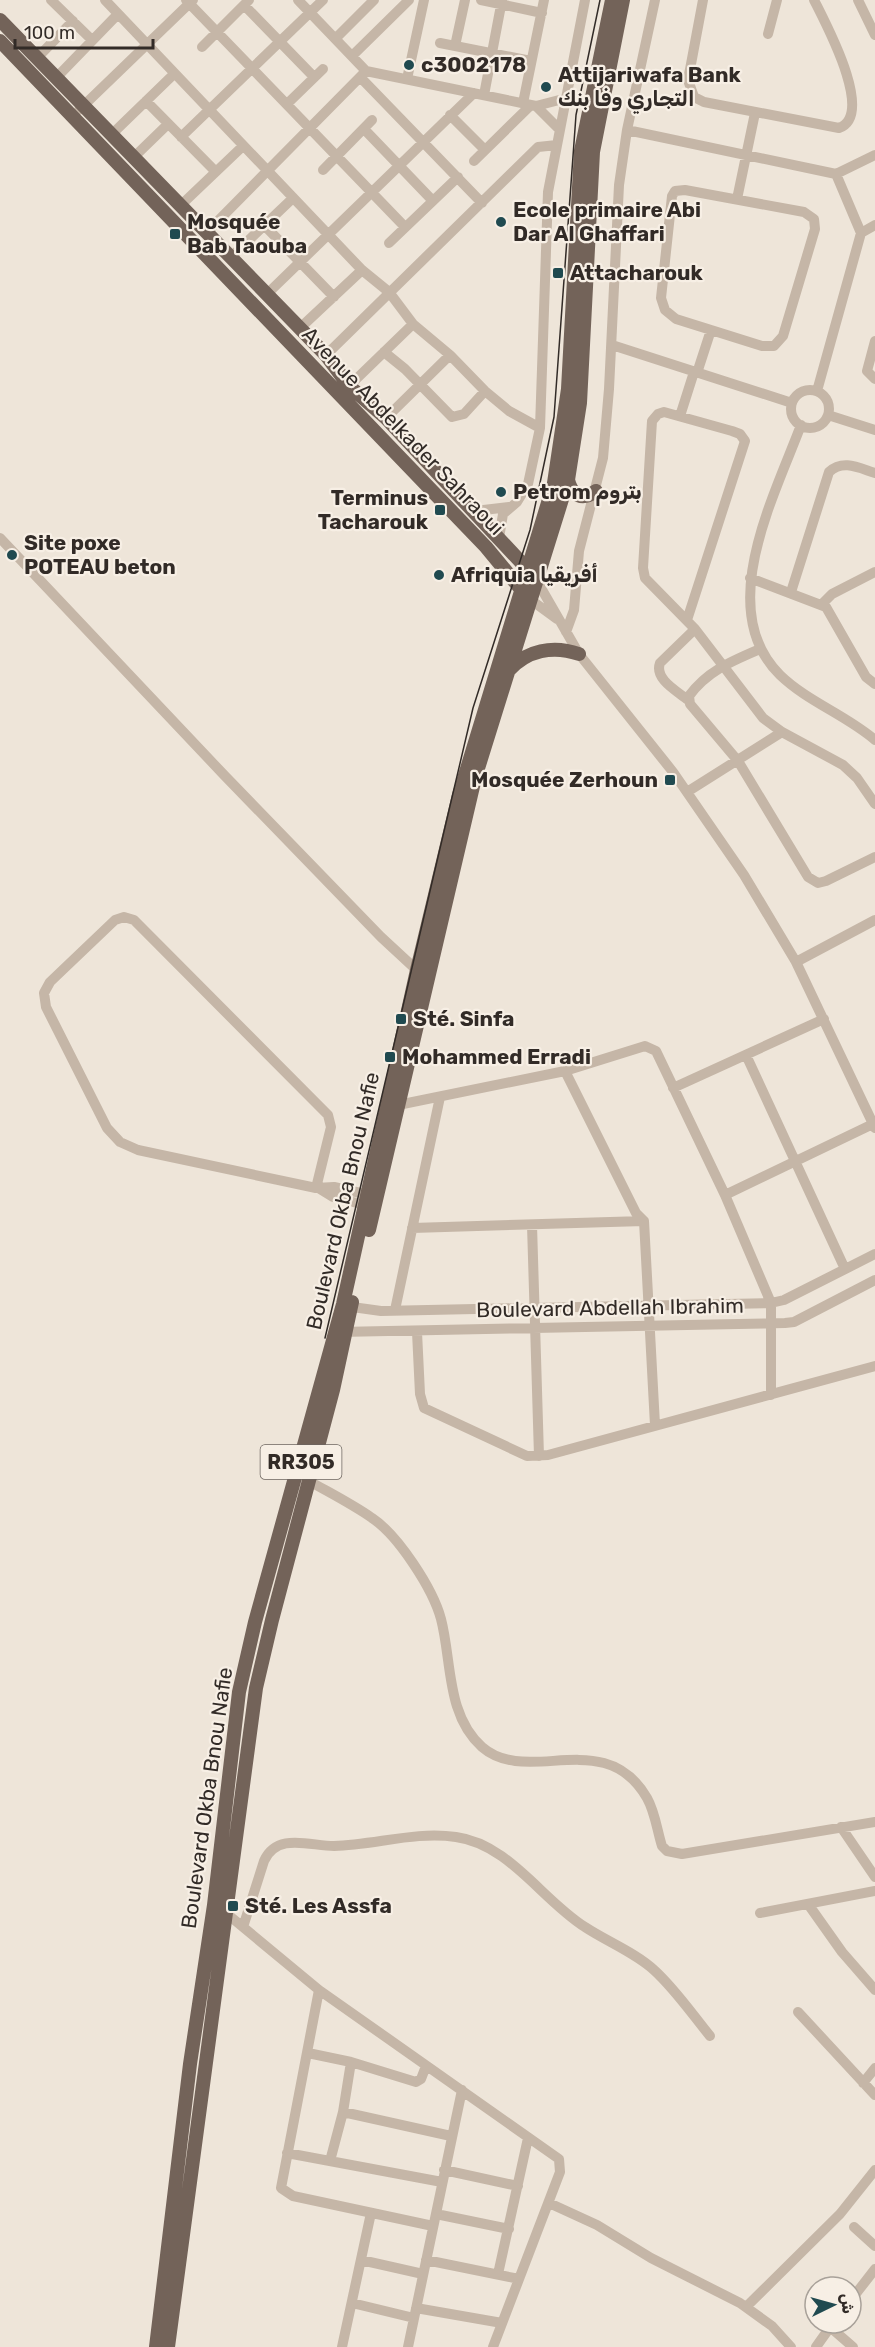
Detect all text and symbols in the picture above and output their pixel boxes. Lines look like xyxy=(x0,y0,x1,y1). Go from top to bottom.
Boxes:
scale bar xyxy=(15,12,153,50)
text: 100 m xyxy=(24,22,75,44)
place label: c3002178 xyxy=(421,52,526,77)
marker: c3002178 xyxy=(402,58,416,72)
place label: Attijariwafa Bank التجاري وفا بنك xyxy=(558,62,741,114)
marker: Attijariwafa Bank التجاري وفا بنك xyxy=(539,80,553,94)
place label: Ecole primaire Abi Dar Al Ghaffari xyxy=(513,197,701,246)
place label: Mosquée Bab Taouba xyxy=(187,209,307,258)
marker: Ecole primaire Abi Dar Al Ghaffari xyxy=(494,215,508,229)
marker: Mosquée Bab Taouba xyxy=(168,227,182,241)
place label: Attacharouk xyxy=(570,260,704,285)
marker: Attacharouk xyxy=(551,266,565,280)
street label: Avenue Abdelkader Sahraoui xyxy=(297,321,510,540)
place label: Petrom بتروم xyxy=(513,479,642,506)
place label: Terminus Tacharouk xyxy=(318,485,429,534)
marker: Petrom بتروم xyxy=(494,485,508,499)
marker: Terminus Tacharouk xyxy=(433,503,447,517)
place label: Site poxe POTEAU beton xyxy=(24,530,176,579)
marker: Site poxe POTEAU beton xyxy=(5,548,19,562)
place label: Afriquia أفريقيا xyxy=(451,562,598,588)
marker: Afriquia أفريقيا xyxy=(432,568,446,582)
place label: Mosquée Zerhoun xyxy=(471,767,658,792)
marker: Mosquée Zerhoun xyxy=(663,773,677,787)
place label: Sté. Sinfa xyxy=(413,1006,514,1031)
marker: Sté. Sinfa xyxy=(394,1012,408,1026)
place label: Mohammed Erradi xyxy=(402,1044,591,1069)
marker: Mohammed Erradi xyxy=(383,1050,397,1064)
street label: Boulevard Okba Bnou Nafie xyxy=(301,1070,384,1332)
street label: Boulevard Abdellah Ibrahim xyxy=(476,1293,744,1322)
road number: RR305 xyxy=(260,1445,342,1479)
street label: Boulevard Okba Bnou Nafie xyxy=(176,1666,237,1930)
place label: Sté. Les Assfa xyxy=(245,1893,392,1918)
marker: Sté. Les Assfa xyxy=(226,1899,240,1913)
north arrow xyxy=(803,2275,863,2335)
text: ش xyxy=(837,2293,858,2315)

